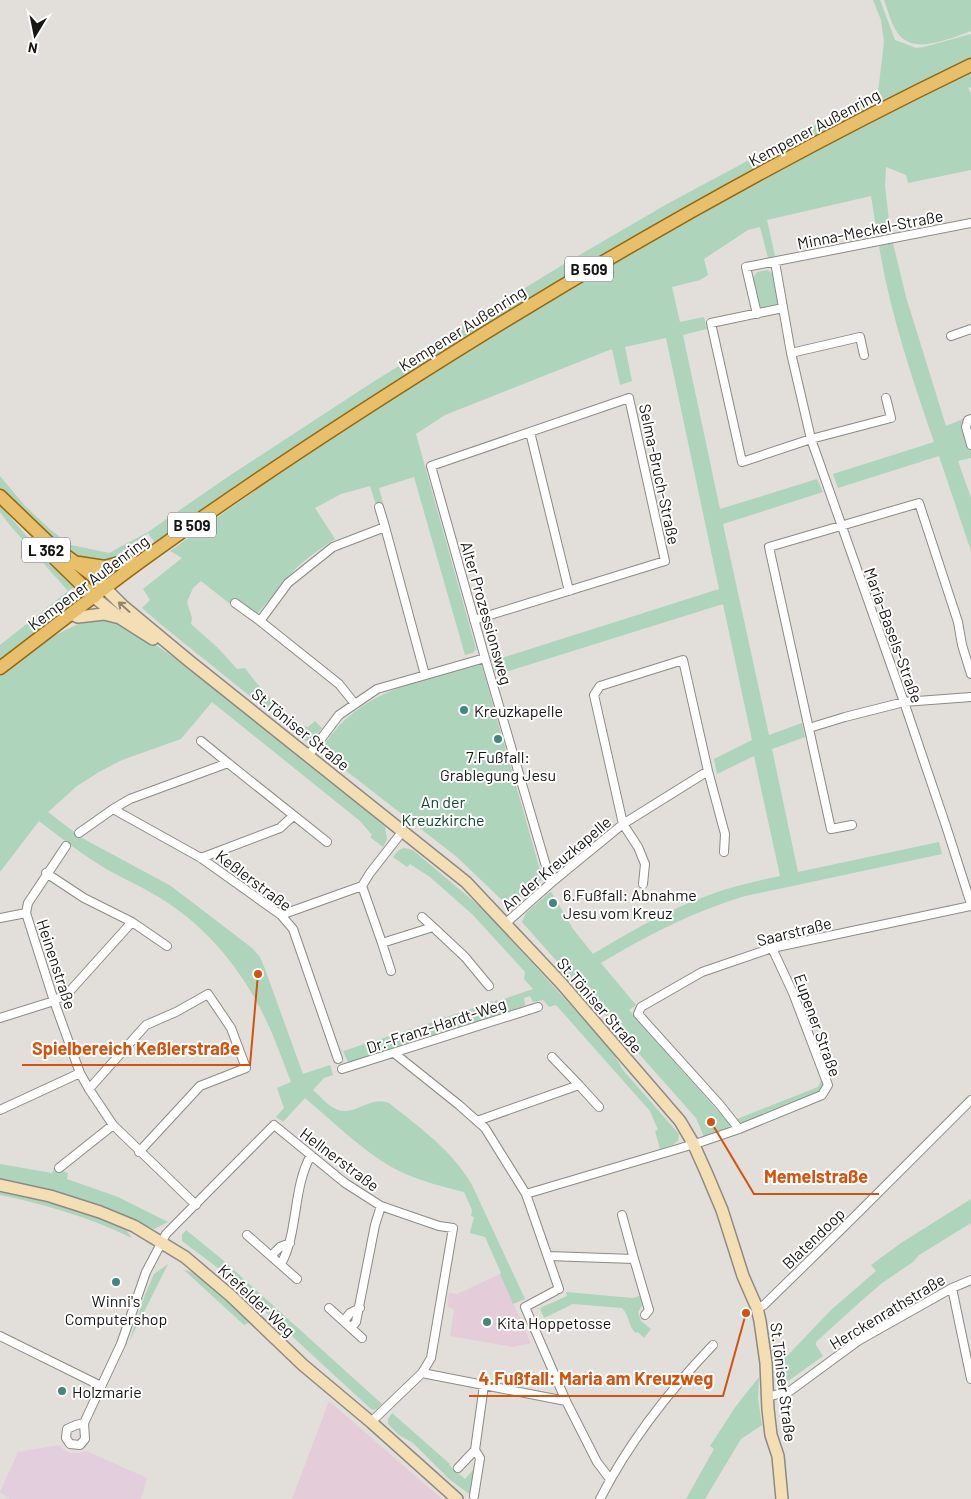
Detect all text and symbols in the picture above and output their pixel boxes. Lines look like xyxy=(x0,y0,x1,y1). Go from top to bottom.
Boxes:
north arrow xyxy=(10,10,60,60)
text: N xyxy=(27,39,39,57)
street label: Kempener Außenring xyxy=(745,84,883,170)
street label: Minna-Meckel-Straße xyxy=(795,206,945,252)
road number: B 509 xyxy=(565,256,613,282)
street label: Kempener Außenring xyxy=(395,281,529,375)
street label: Selma-Bruch-Straße xyxy=(636,402,684,546)
road number: B 509 xyxy=(168,512,216,538)
street label: Kempener Außenring xyxy=(24,530,152,634)
road number: L 362 xyxy=(22,538,70,562)
street label: Alter Prozessionsweg xyxy=(457,539,517,687)
street label: Maria-Basels-Straße xyxy=(861,565,927,705)
one-way arrow xyxy=(118,601,131,613)
street label: St.Töniser Straße xyxy=(248,684,354,774)
place label: Kreuzkapelle xyxy=(474,701,563,720)
marker: Kreuzkapelle xyxy=(458,704,470,716)
marker: 7.Fußfall: Grablegung Jesu xyxy=(492,733,504,745)
place label: 7.Fußfall: Grablegung Jesu xyxy=(440,747,556,784)
park label: An der Kreuzkirche xyxy=(402,792,484,829)
street label: An der Kreuzkapelle xyxy=(498,812,614,914)
street label: Keßlerstraße xyxy=(212,845,296,915)
place label: 6.Fußfall: Abnahme Jesu vom Kreuz xyxy=(563,885,697,922)
marker: 6.Fußfall: Abnahme Jesu vom Kreuz xyxy=(547,897,559,909)
street label: Saarstraße xyxy=(755,913,833,949)
street label: Heinenstraße xyxy=(33,917,81,1011)
street label: St.Töniser Straße xyxy=(553,953,647,1057)
street label: Eupener Straße xyxy=(791,971,845,1079)
street label: Dr.-Franz-Hardt-Weg xyxy=(364,993,508,1057)
callout: Spielbereich Keßlerstraße xyxy=(22,1032,250,1065)
text: Spielbereich Keßlerstraße xyxy=(32,1037,240,1059)
street label: Hellnerstraße xyxy=(297,1123,383,1195)
callout: Memelstraße xyxy=(754,1161,879,1194)
text: Memelstraße xyxy=(764,1165,868,1187)
street label: Blatendoop xyxy=(778,1204,848,1272)
street label: Krefelder Weg xyxy=(215,1260,299,1340)
street label: Herckenrathstraße xyxy=(826,1269,948,1353)
marker: Winni's Computershop xyxy=(110,1276,122,1288)
place label: Winni's Computershop xyxy=(65,1291,167,1328)
place label: Kita Hoppetosse xyxy=(497,1313,611,1332)
marker: Kita Hoppetosse xyxy=(481,1316,493,1328)
street label: St.Töniser Straße xyxy=(767,1321,801,1443)
callout: 4.Fußfall: Maria am Kreuzweg xyxy=(469,1363,723,1396)
text: 4.Fußfall: Maria am Kreuzweg xyxy=(479,1367,713,1389)
place label: Holzmarie xyxy=(72,1382,142,1401)
marker: Holzmarie xyxy=(56,1385,68,1397)

